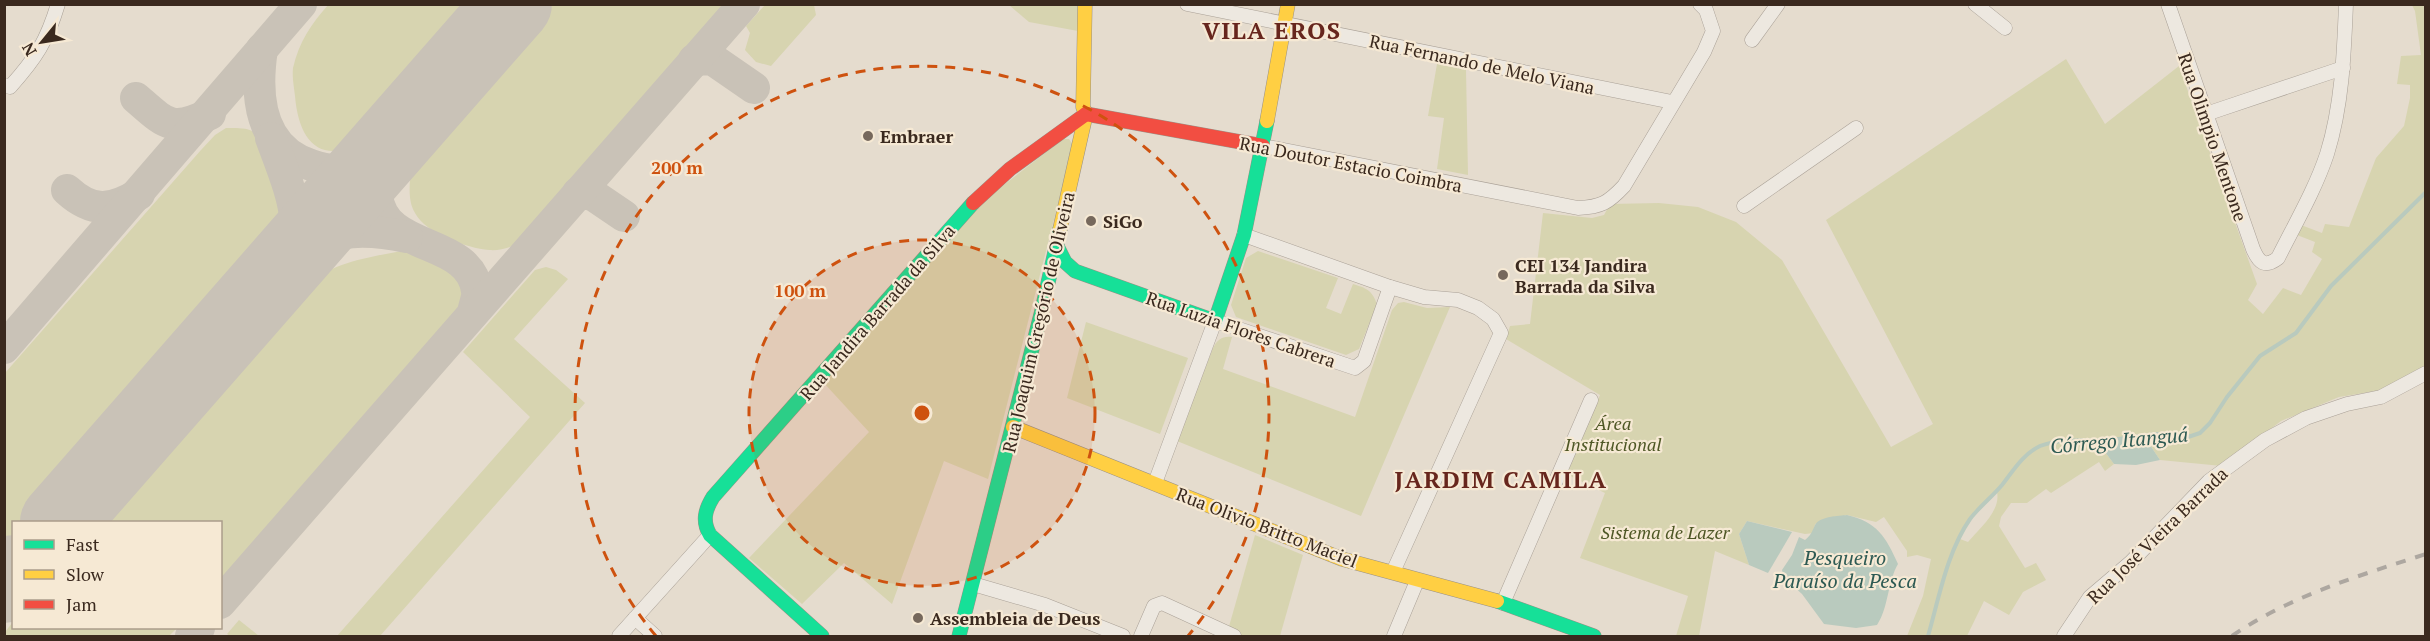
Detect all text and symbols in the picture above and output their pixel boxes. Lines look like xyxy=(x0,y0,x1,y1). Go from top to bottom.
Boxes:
north arrow xyxy=(12,12,72,72)
district label: VILA EROS xyxy=(1202,14,1342,46)
street label: Rua Fernando de Melo Viana xyxy=(1367,28,1597,100)
text: N xyxy=(16,39,42,60)
street label: Rua Olimpio Mentone xyxy=(2173,50,2253,224)
place label: Embraer xyxy=(880,124,954,148)
marker: Embraer xyxy=(861,129,875,143)
street label: Rua Doutor Estacio Coimbra xyxy=(1238,131,1464,197)
text: 200 m xyxy=(651,155,703,179)
street label: Rua Joaquim Gregório de Oliveira xyxy=(996,189,1080,455)
place label: SiGo xyxy=(1103,209,1143,233)
marker: SiGo xyxy=(1084,214,1098,228)
street label: Rua Jandira Barrada da Silva xyxy=(794,219,960,405)
place label: CEI 134 Jandira Barrada da Silva xyxy=(1515,253,1655,298)
marker: CEI 134 Jandira Barrada da Silva xyxy=(1496,268,1510,282)
text: 100 m xyxy=(774,278,826,302)
street label: Rua Luzia Flores Cabrera xyxy=(1143,285,1339,373)
centre of rings xyxy=(912,403,932,423)
park label: Área Institucional xyxy=(1564,411,1661,456)
water label: Córrego Itanguá xyxy=(2049,420,2189,459)
street label: Rua José Vieira Barrada xyxy=(2081,461,2233,609)
district label: JARDIM CAMILA xyxy=(1394,463,1608,495)
street label: Rua Olivio Britto Maciel xyxy=(1173,481,1361,573)
park label: Sistema de Lazer xyxy=(1600,520,1731,544)
legend xyxy=(12,521,222,629)
text: Fast xyxy=(66,532,100,556)
water label: Pesqueiro Paraíso da Pesca xyxy=(1772,544,1917,594)
text: Slow xyxy=(66,562,105,586)
text: Jam xyxy=(66,592,97,616)
place label: Assembleia de Deus xyxy=(930,606,1100,630)
marker: Assembleia de Deus xyxy=(911,611,925,625)

